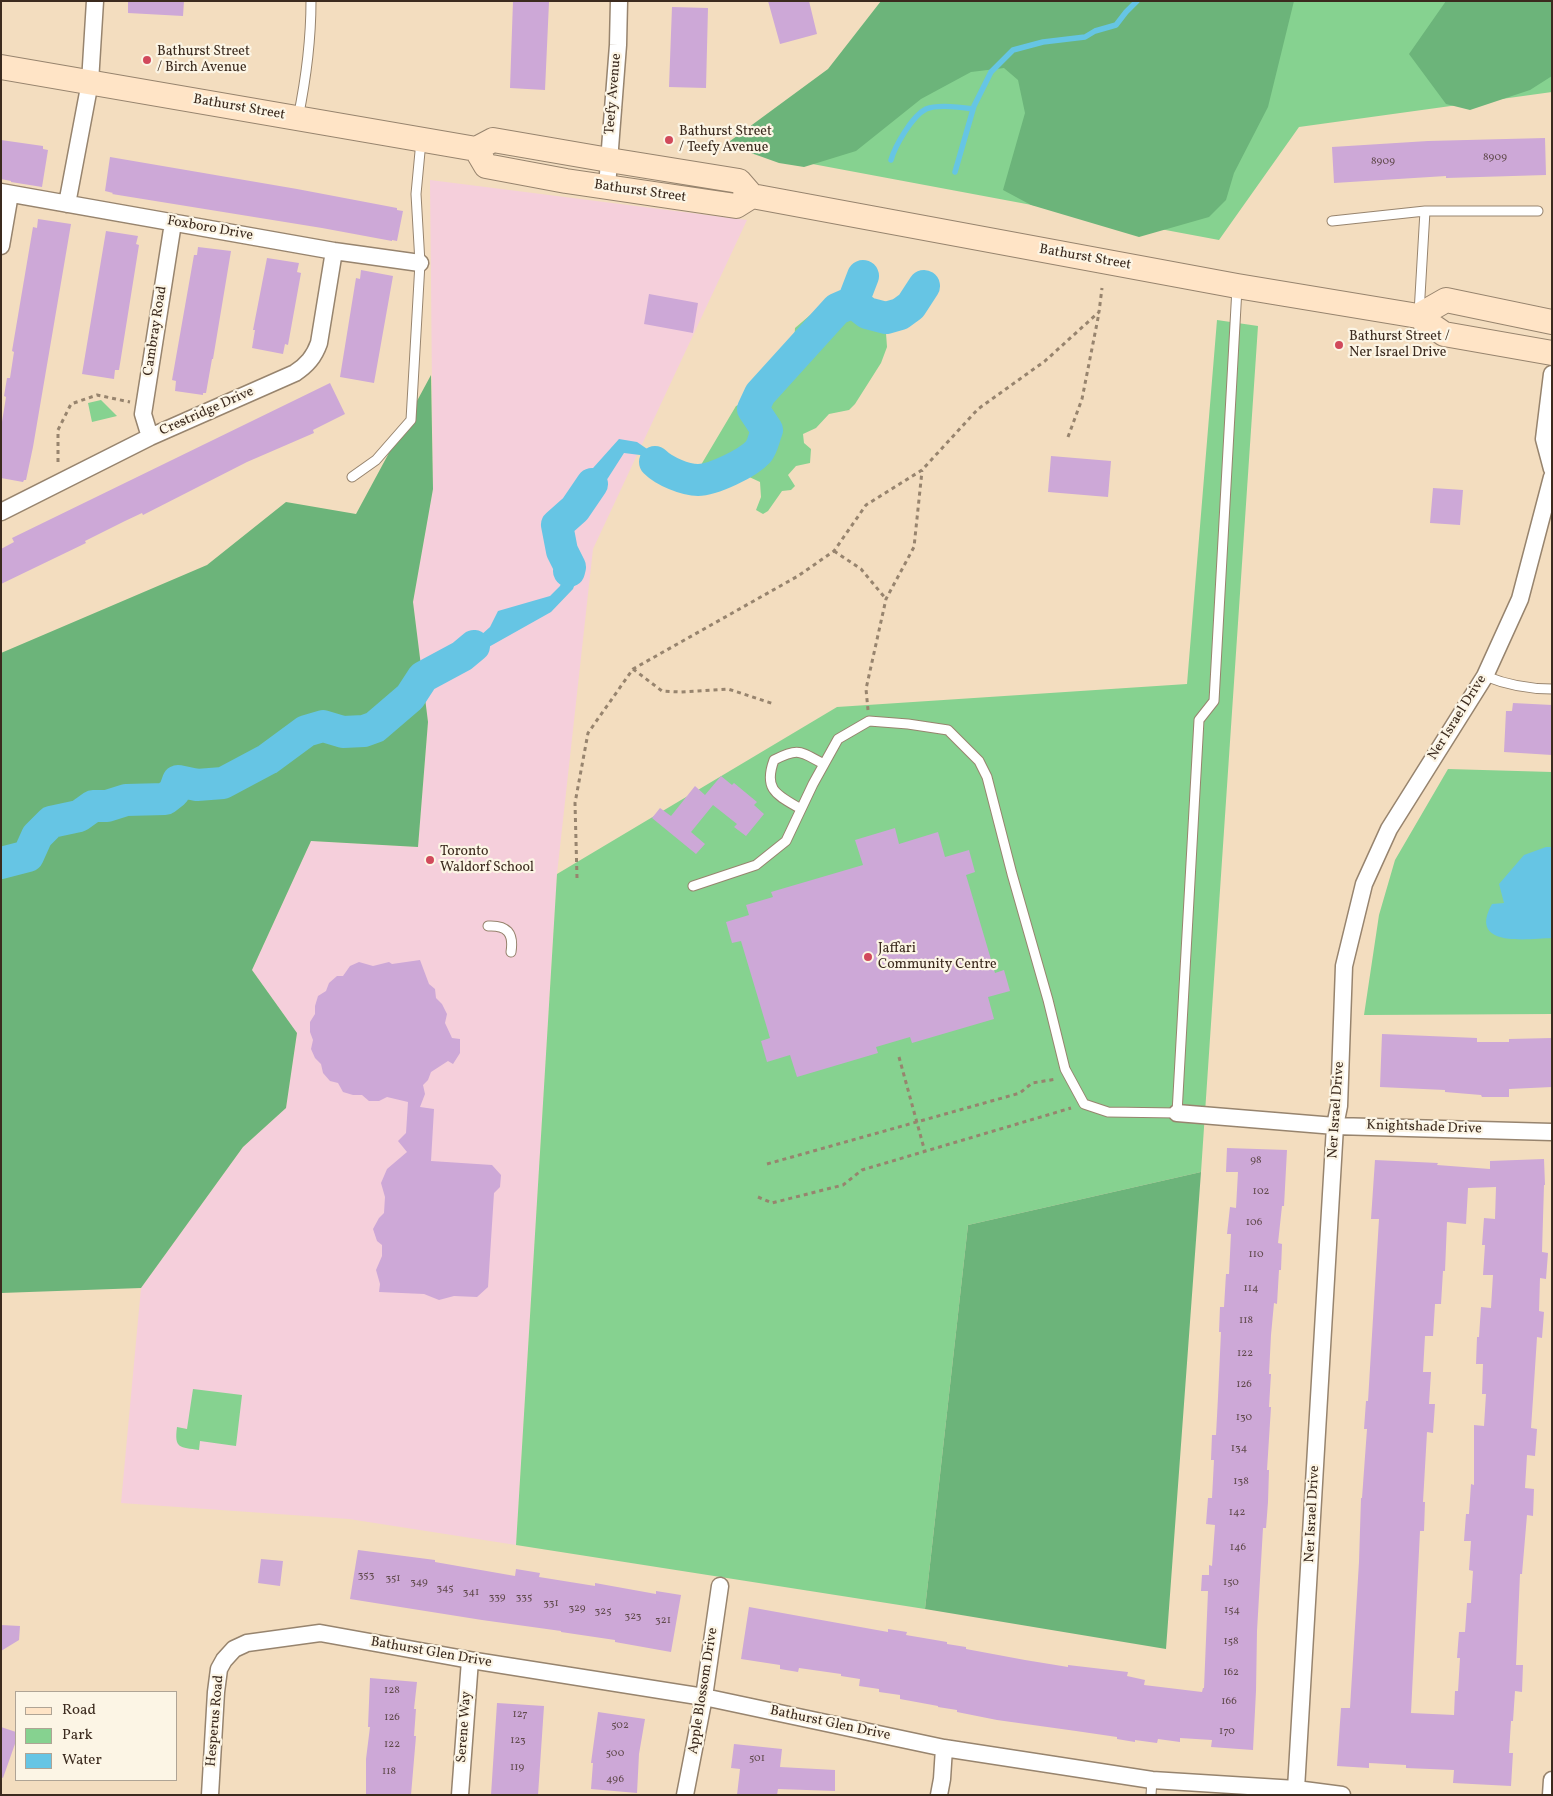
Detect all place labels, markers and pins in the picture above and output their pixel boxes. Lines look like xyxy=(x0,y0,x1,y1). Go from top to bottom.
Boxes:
place label: Bathurst Street / Birch Avenue xyxy=(157,44,250,76)
marker: Bathurst Street / Birch Avenue xyxy=(141,54,153,66)
place label: Bathurst Street / Teefy Avenue xyxy=(679,124,772,156)
marker: Bathurst Street / Teefy Avenue xyxy=(663,134,675,146)
place label: Bathurst Street / Ner Israel Drive xyxy=(1349,329,1450,362)
marker: Bathurst Street / Ner Israel Drive xyxy=(1333,339,1345,351)
place label: Toronto Waldorf School xyxy=(440,844,534,876)
marker: Toronto Waldorf School xyxy=(424,854,436,866)
place label: Jaffari Community Centre xyxy=(878,941,997,974)
marker: Jaffari Community Centre xyxy=(862,951,874,963)

